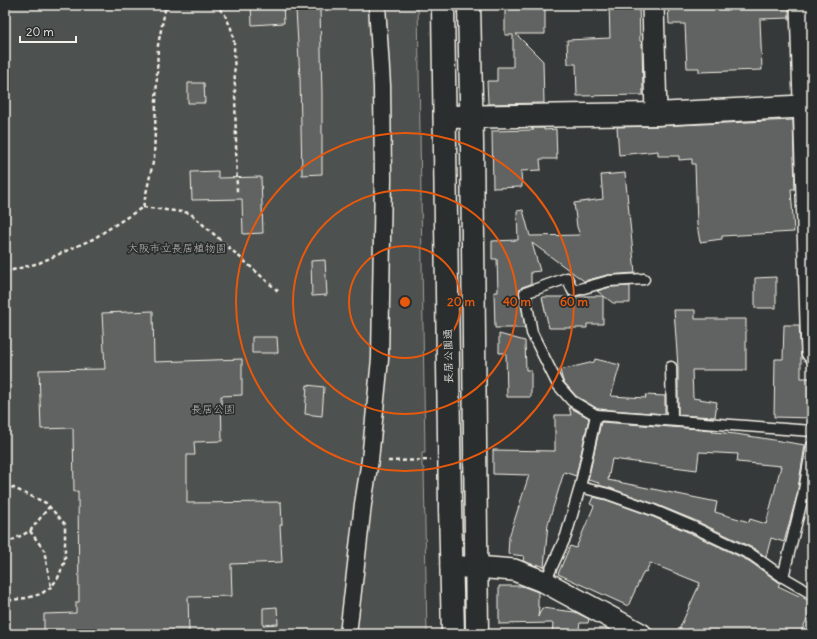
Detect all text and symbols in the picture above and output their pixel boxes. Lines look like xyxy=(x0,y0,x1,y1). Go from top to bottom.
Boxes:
scale bar xyxy=(20,18,76,44)
text: 20 m xyxy=(26,24,54,39)
park label: 大阪市立長居植物園 xyxy=(128,241,227,255)
text: 20 m xyxy=(447,294,475,309)
text: 40 m xyxy=(503,294,532,309)
text: 60 m xyxy=(560,294,589,309)
centre of rings xyxy=(398,295,412,309)
street label: 長居公園通 xyxy=(441,328,455,384)
park label: 長居公園 xyxy=(191,402,235,416)

